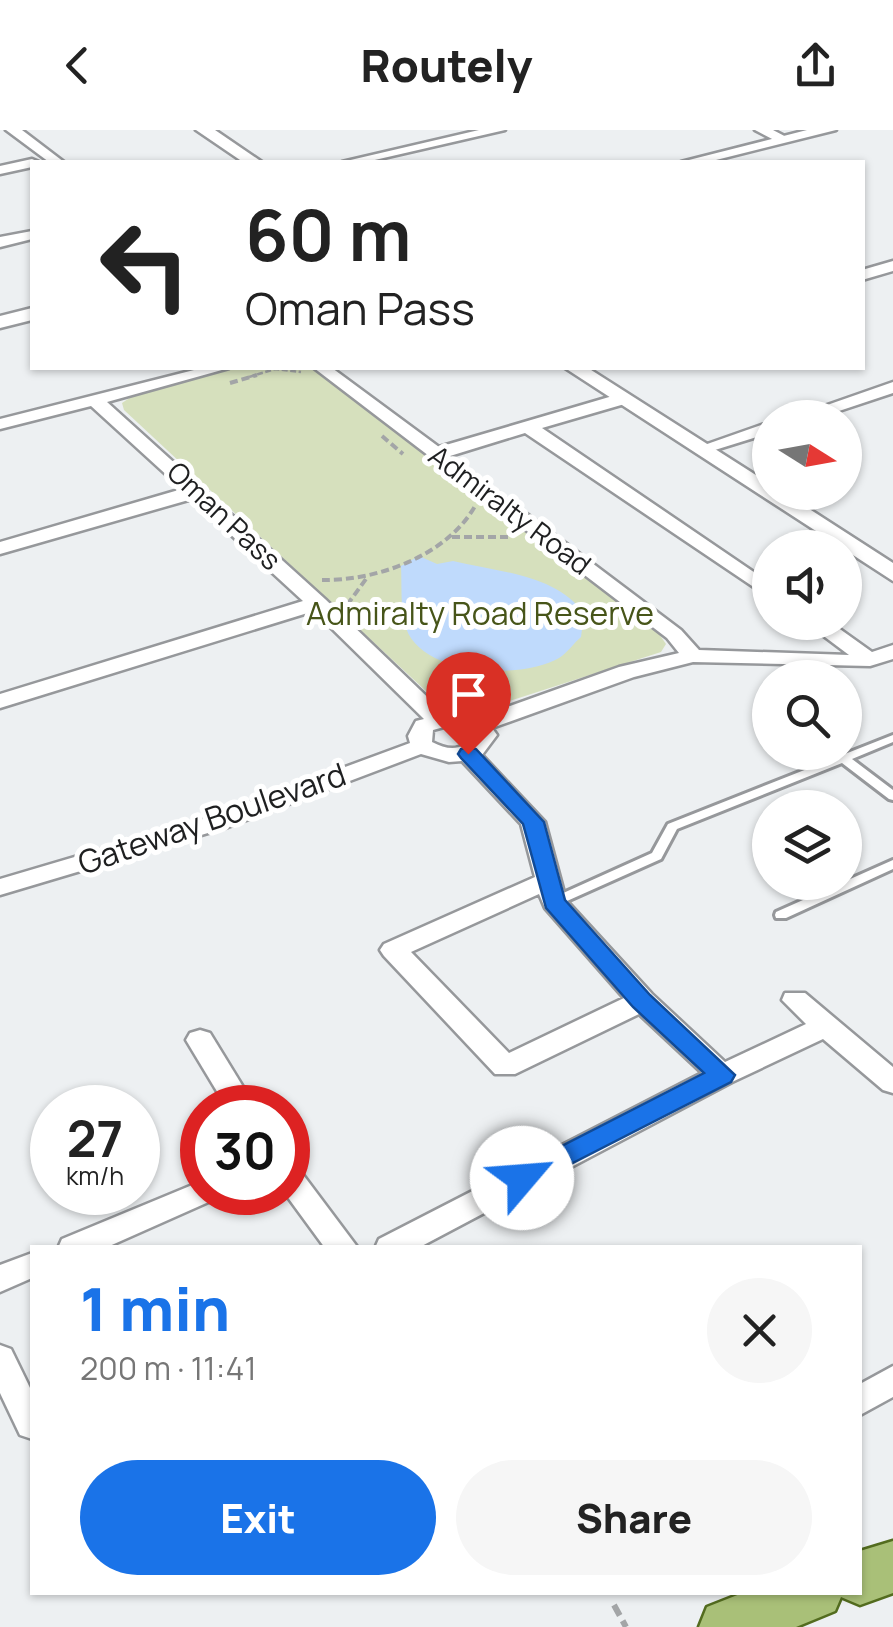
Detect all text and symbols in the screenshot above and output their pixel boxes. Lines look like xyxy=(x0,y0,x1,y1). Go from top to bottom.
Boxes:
text: Routely xyxy=(361,34,532,96)
icon: back xyxy=(50,38,105,93)
icon: share xyxy=(788,38,843,93)
text: 60 m xyxy=(245,186,412,282)
icon: left xyxy=(80,200,210,330)
text: Oman Pass xyxy=(245,277,475,339)
north arrow xyxy=(752,400,862,510)
map controls xyxy=(752,400,862,900)
street label: Admiralty Road xyxy=(422,436,599,583)
street label: Oman Pass xyxy=(159,453,290,578)
button: sound xyxy=(752,530,862,640)
park label: Admiralty Road Reserve xyxy=(306,591,654,635)
pin xyxy=(426,652,511,755)
button: search xyxy=(752,660,862,770)
icon: arrive xyxy=(441,667,496,722)
street label: Gateway Boulevard xyxy=(72,752,351,885)
button: layers xyxy=(752,790,862,900)
speed limit sign: 30 xyxy=(180,1085,310,1215)
text: 27 xyxy=(67,1104,123,1172)
position arrow xyxy=(470,1126,574,1230)
text: km/h xyxy=(66,1158,124,1193)
text: 1 min xyxy=(80,1267,230,1349)
button: close xyxy=(707,1278,812,1383)
text: 200 m · 11:41 xyxy=(80,1346,257,1390)
button: Exit xyxy=(80,1460,436,1575)
button: Share xyxy=(456,1460,812,1575)

